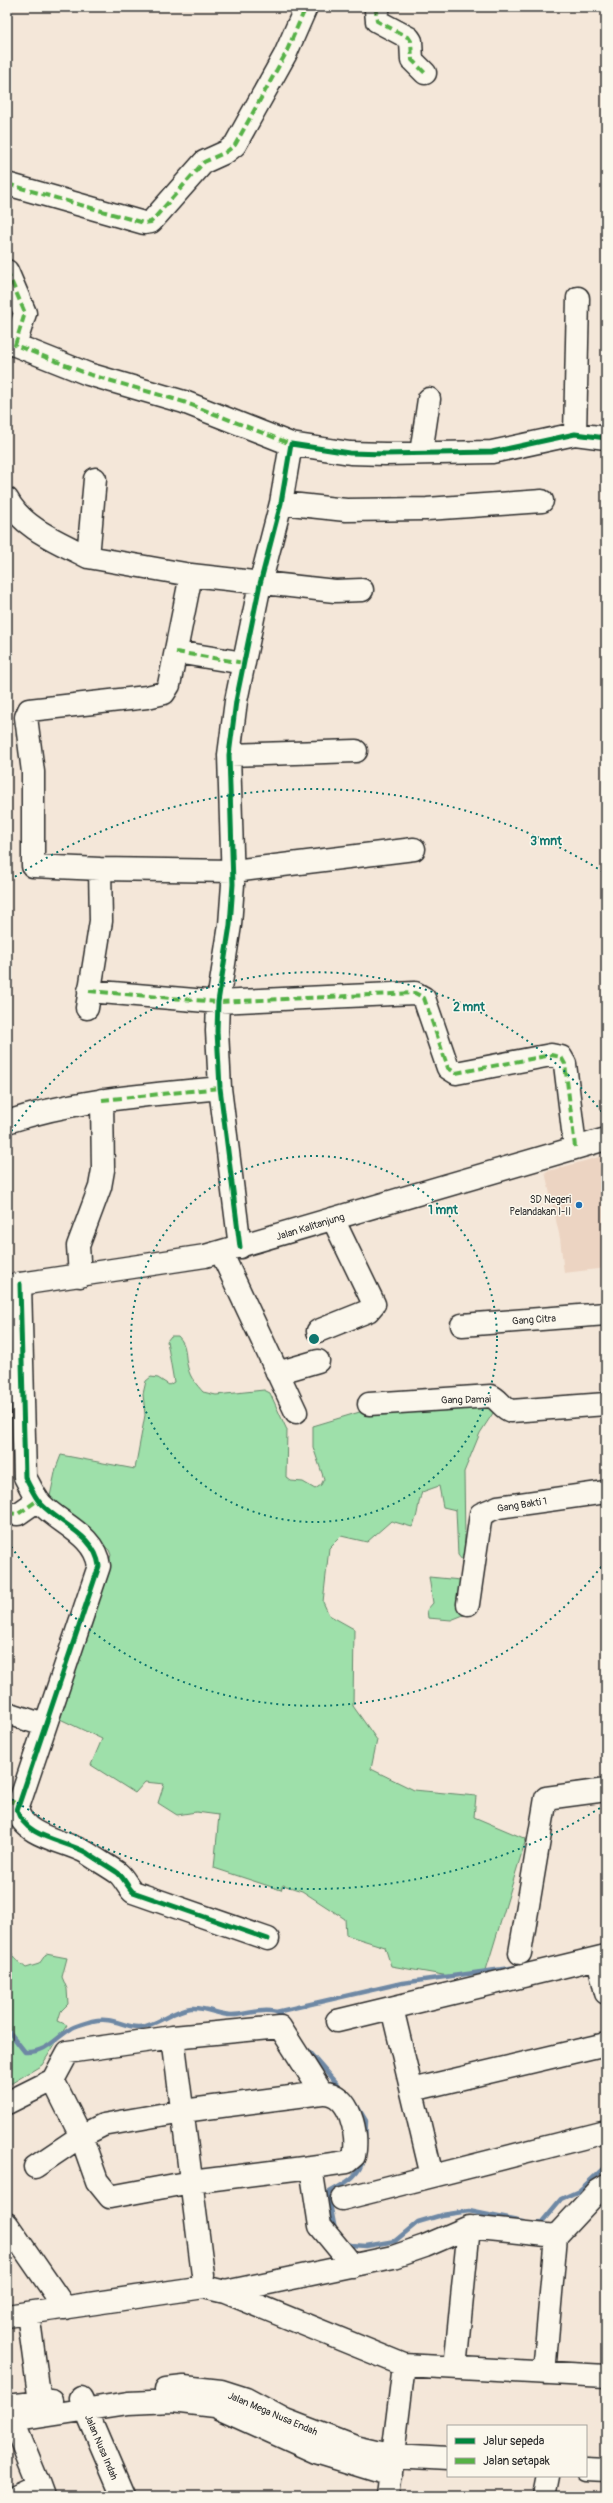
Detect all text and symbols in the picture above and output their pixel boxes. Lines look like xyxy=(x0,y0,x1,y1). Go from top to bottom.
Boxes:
text: 3 mnt xyxy=(530,834,563,849)
text: 2 mnt xyxy=(453,1000,486,1015)
place label: SD Negeri Pelandakan I-II xyxy=(510,1194,571,1218)
marker: SD Negeri Pelandakan I-II xyxy=(574,1200,584,1210)
text: 1 mnt xyxy=(428,1203,459,1218)
street label: Jalan Kalitanjung xyxy=(275,1211,346,1243)
street label: Gang Citra xyxy=(512,1312,557,1328)
centre of rings xyxy=(307,1332,321,1346)
street label: Gang Damai xyxy=(441,1394,491,1406)
street label: Gang Bakti 1 xyxy=(496,1495,548,1515)
street label: Jalan Mega Nusa Endah xyxy=(226,2390,319,2438)
street label: Jalan Nusa Indah xyxy=(82,2413,120,2482)
legend xyxy=(447,2425,587,2477)
text: Jalur sepeda xyxy=(483,2434,545,2449)
text: Jalan setapak xyxy=(483,2454,550,2469)

